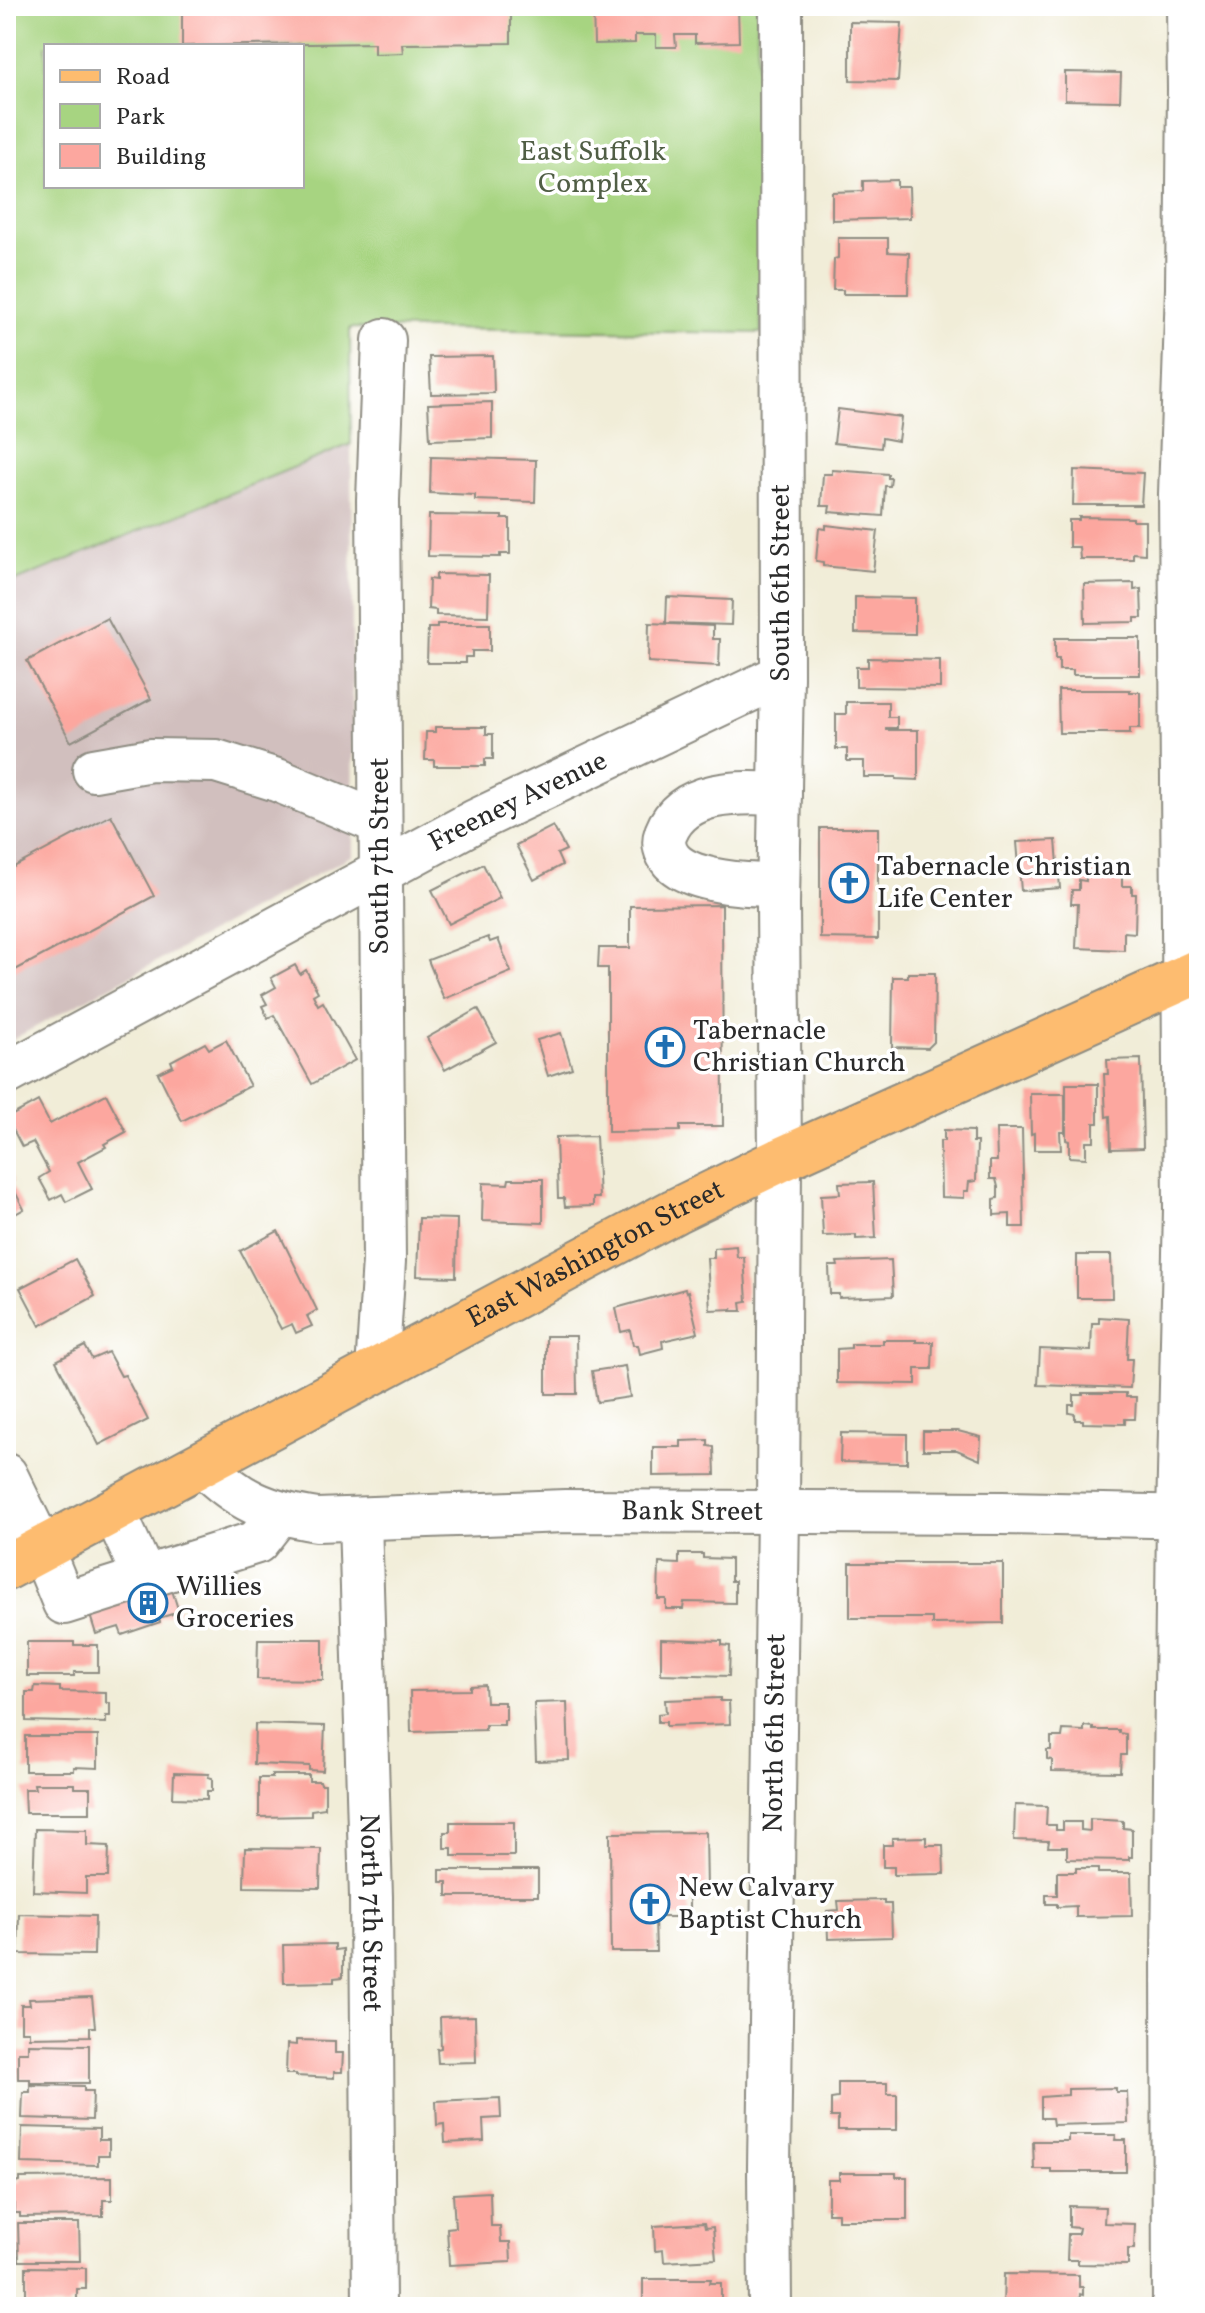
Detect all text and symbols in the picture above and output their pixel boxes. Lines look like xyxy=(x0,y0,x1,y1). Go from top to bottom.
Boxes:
legend xyxy=(44,44,304,188)
text: Road xyxy=(116,61,170,95)
text: Park xyxy=(116,101,165,135)
park label: East Suffolk Complex xyxy=(520,133,666,204)
text: Building xyxy=(116,141,206,175)
street label: South 6th Street xyxy=(762,484,801,682)
street label: Freeney Avenue xyxy=(422,741,614,862)
street label: South 7th Street xyxy=(361,757,400,955)
place label: Tabernacle Christian Life Center xyxy=(877,848,1132,919)
church icon: Tabernacle Christian Life Center xyxy=(828,862,870,904)
place label: Tabernacle Christian Church xyxy=(693,1012,906,1083)
church icon: Tabernacle Christian Church xyxy=(644,1026,686,1068)
street label: East Washington Street xyxy=(460,1170,731,1338)
street label: Bank Street xyxy=(621,1492,763,1531)
place label: Willies Groceries xyxy=(176,1568,294,1639)
building icon: Willies Groceries xyxy=(127,1582,169,1624)
street label: North 6th Street xyxy=(754,1633,796,1833)
street label: North 7th Street xyxy=(349,1813,391,2012)
place label: New Calvary Baptist Church xyxy=(678,1869,862,1940)
church icon: New Calvary Baptist Church xyxy=(629,1883,671,1925)

